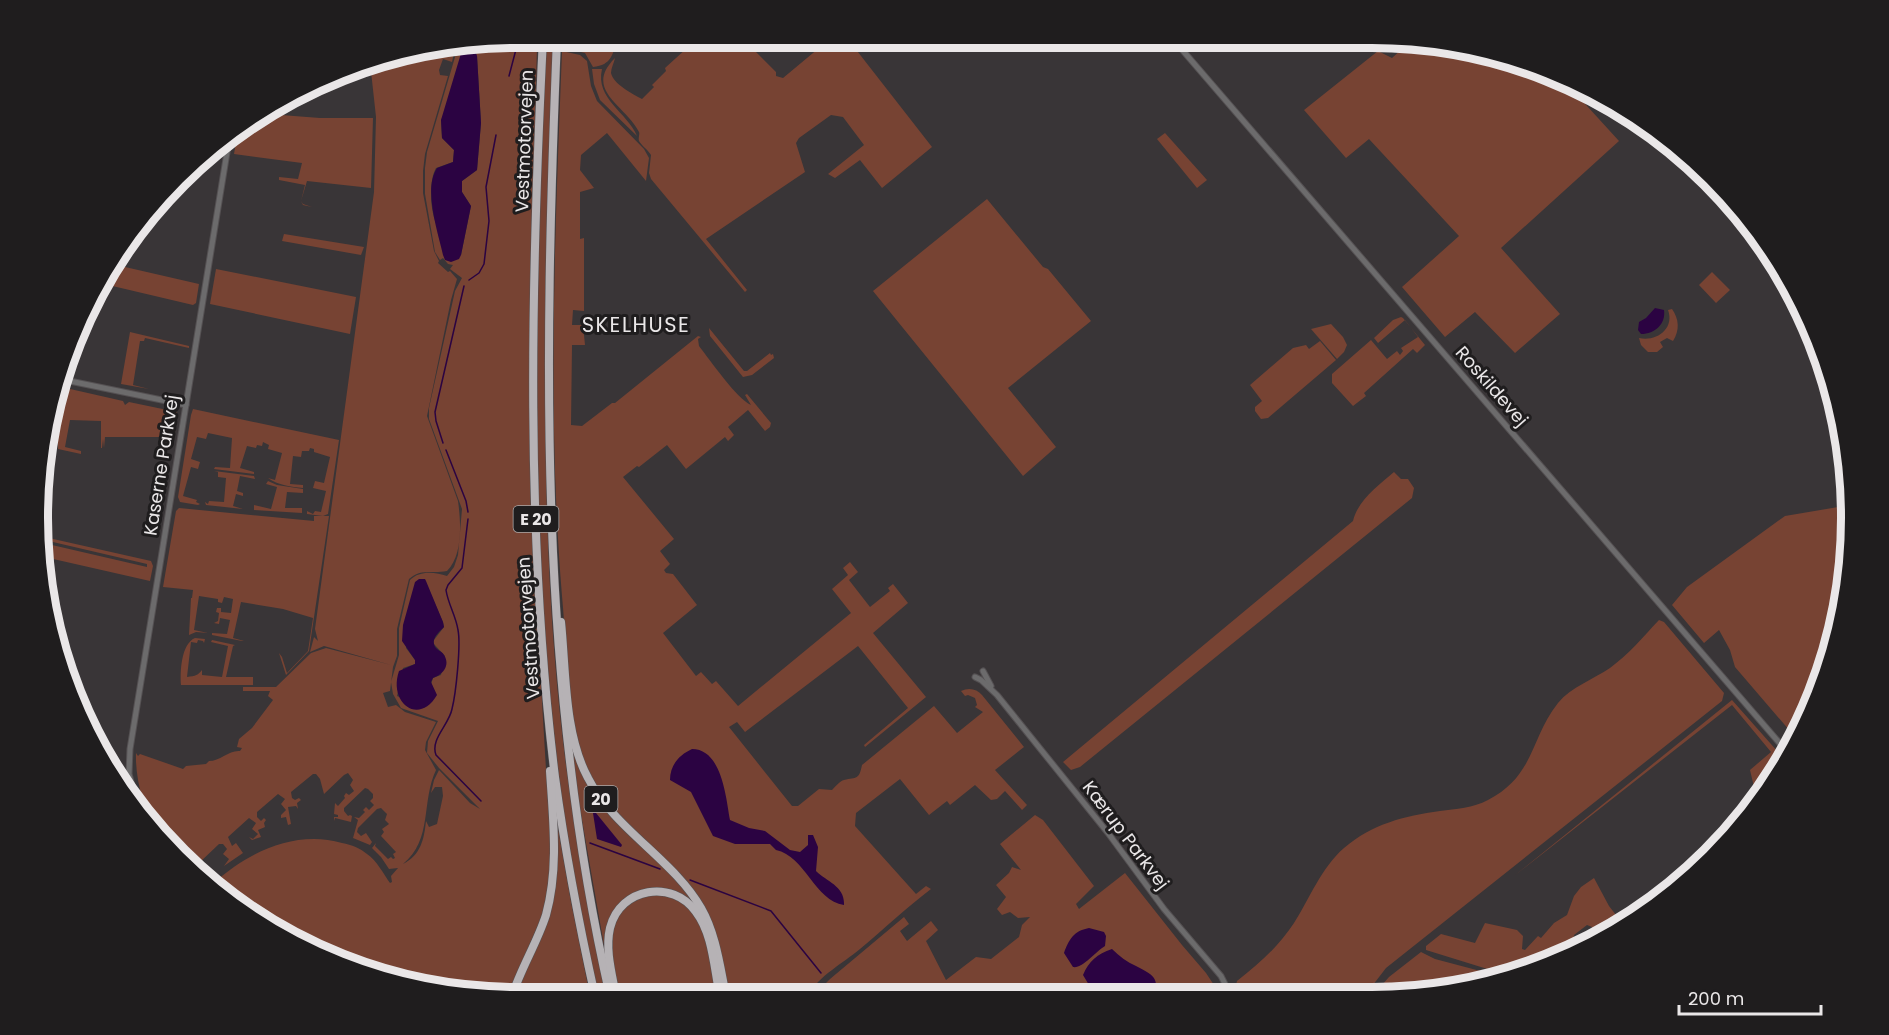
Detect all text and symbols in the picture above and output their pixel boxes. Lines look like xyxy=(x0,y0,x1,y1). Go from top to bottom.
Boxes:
street label: Vestmotorvejen xyxy=(509,69,539,213)
district label: SKELHUSE xyxy=(582,310,690,339)
street label: Roskildevej xyxy=(1450,340,1534,432)
street label: Kaserne Parkvej xyxy=(138,393,184,537)
road number: E 20 xyxy=(514,506,558,532)
street label: Vestmotorvejen xyxy=(511,556,545,700)
street label: Kærup Parkvej xyxy=(1077,776,1175,894)
road number: 20 xyxy=(584,786,618,812)
scale bar xyxy=(1679,978,1822,1016)
text: 200 m xyxy=(1688,986,1744,1011)

